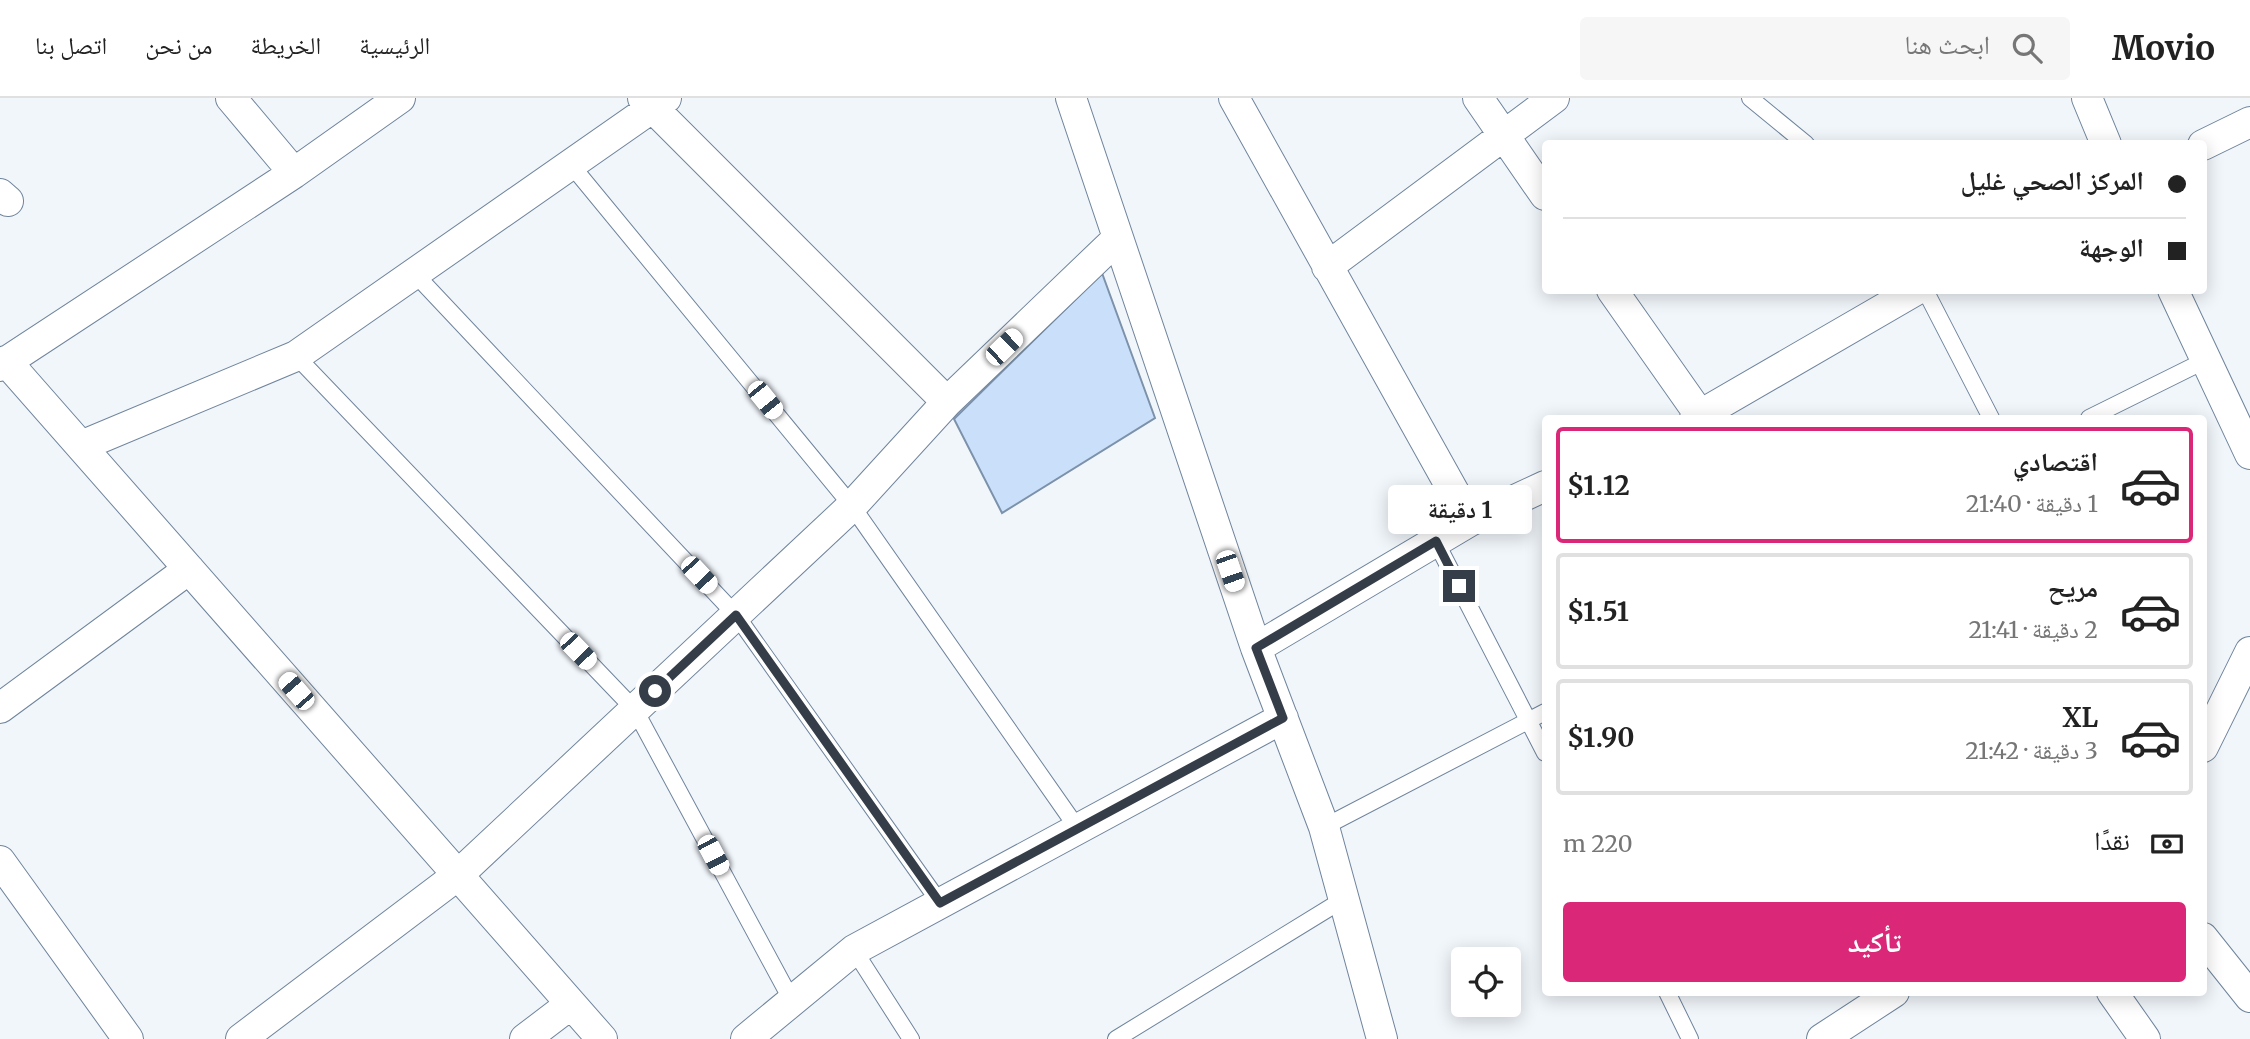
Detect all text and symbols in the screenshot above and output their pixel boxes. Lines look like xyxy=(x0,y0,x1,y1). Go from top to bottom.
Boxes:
search box xyxy=(1580,17,2070,80)
text: ابحث هنا xyxy=(1905,28,1990,61)
text: Movio xyxy=(2112,28,2215,69)
icon: search xyxy=(2008,29,2046,67)
text: اتصل بنا xyxy=(35,30,107,61)
text: من نحن xyxy=(145,30,212,61)
text: الخريطة xyxy=(250,30,321,61)
text: الرئيسية xyxy=(359,30,430,61)
text: المركز الصحي غليل xyxy=(1961,164,2144,197)
text: الوجهة xyxy=(2079,231,2144,264)
car xyxy=(982,325,1027,369)
car xyxy=(744,377,787,423)
text: اقتصادي xyxy=(2013,445,2098,478)
icon: car xyxy=(2119,454,2182,517)
text: $1.12 xyxy=(1567,469,1630,502)
callout: 1 دقيقة xyxy=(1387,484,1531,533)
text: 1 دقيقة · 21:40 xyxy=(1966,489,2098,518)
text: 1 دقيقة xyxy=(1428,495,1492,524)
car xyxy=(1214,548,1247,594)
car xyxy=(677,552,722,598)
route end xyxy=(1443,570,1475,602)
text: مريح xyxy=(2048,571,2098,604)
icon: car xyxy=(2119,580,2182,643)
text: $1.51 xyxy=(1567,595,1629,628)
text: 2 دقيقة · 21:41 xyxy=(1968,615,2098,644)
car xyxy=(556,629,601,673)
car xyxy=(275,668,318,714)
route start xyxy=(639,675,671,707)
text: XL xyxy=(2062,701,2098,734)
icon: car xyxy=(2119,706,2182,769)
text: $1.90 xyxy=(1567,721,1634,754)
text: 3 دقيقة · 21:42 xyxy=(1965,736,2098,765)
text: نقدًا xyxy=(2094,824,2130,857)
icon: cash xyxy=(2148,825,2186,863)
text: 220 m xyxy=(1563,829,1633,858)
car xyxy=(694,832,733,878)
button: تأكيد xyxy=(1563,902,2186,982)
map controls xyxy=(1451,947,1521,1017)
button: locate xyxy=(1451,947,1521,1017)

